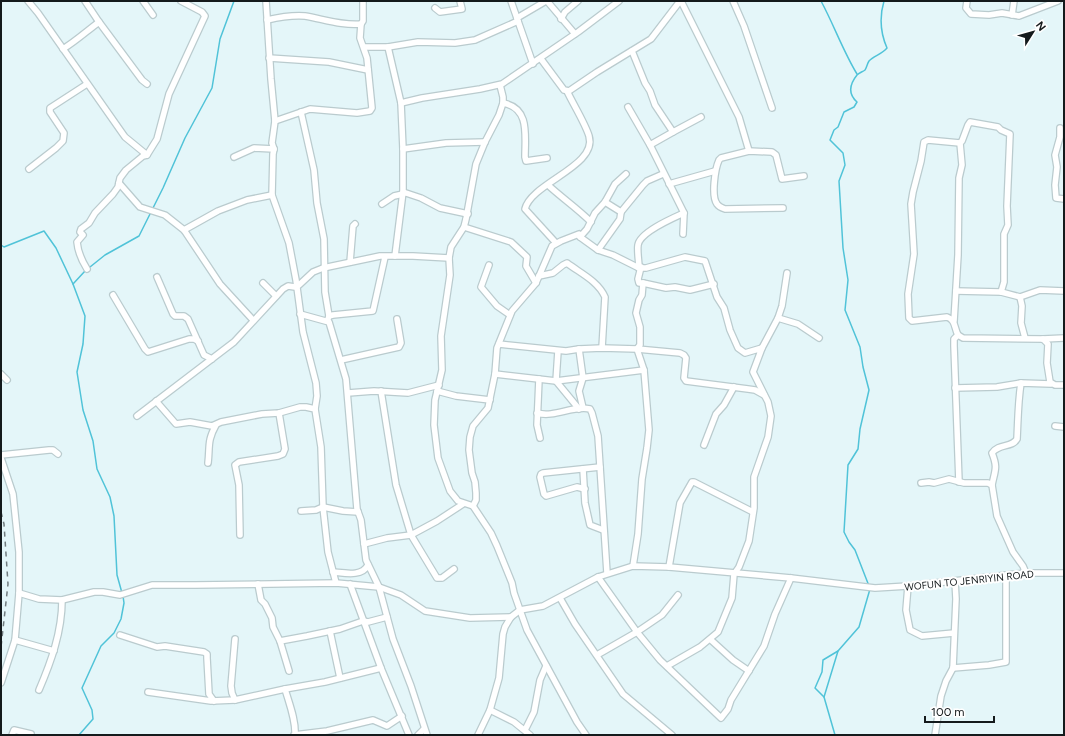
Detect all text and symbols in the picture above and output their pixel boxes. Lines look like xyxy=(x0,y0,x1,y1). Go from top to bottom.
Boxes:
north arrow xyxy=(1013,12,1053,52)
text: N xyxy=(1033,19,1048,34)
street label: WOFUN TO JENRIYIN ROAD xyxy=(904,567,1035,594)
scale bar xyxy=(925,698,994,724)
text: 100 m xyxy=(931,705,965,719)

